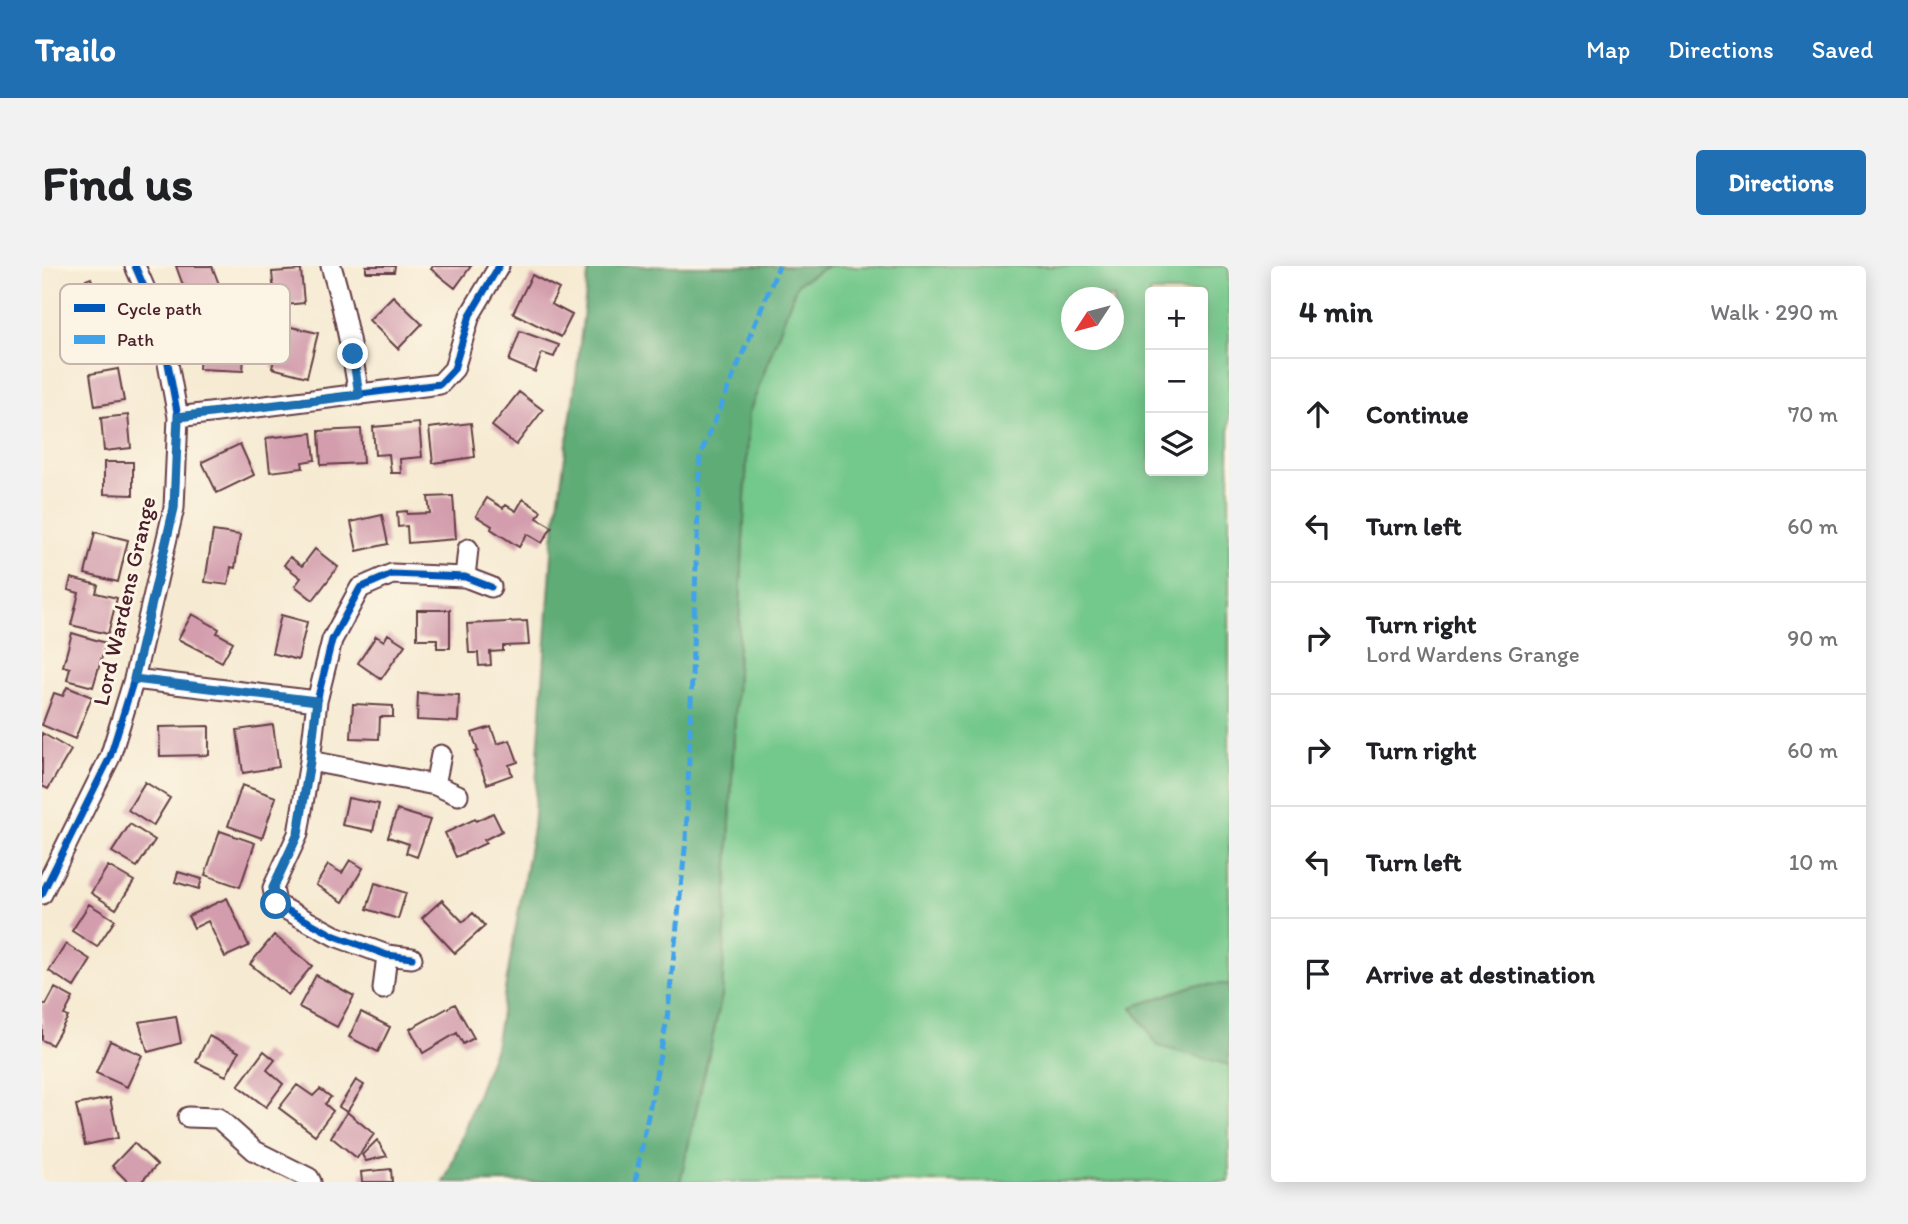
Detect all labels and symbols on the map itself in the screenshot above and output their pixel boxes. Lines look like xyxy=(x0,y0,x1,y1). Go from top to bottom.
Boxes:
legend xyxy=(60,284,290,364)
north arrow xyxy=(1061,287,1124,350)
text: Cycle path xyxy=(117,297,202,320)
text: Path xyxy=(117,328,154,351)
route end xyxy=(337,338,368,369)
street label: Lord Wardens Grange xyxy=(86,494,162,708)
route start xyxy=(260,888,291,919)

